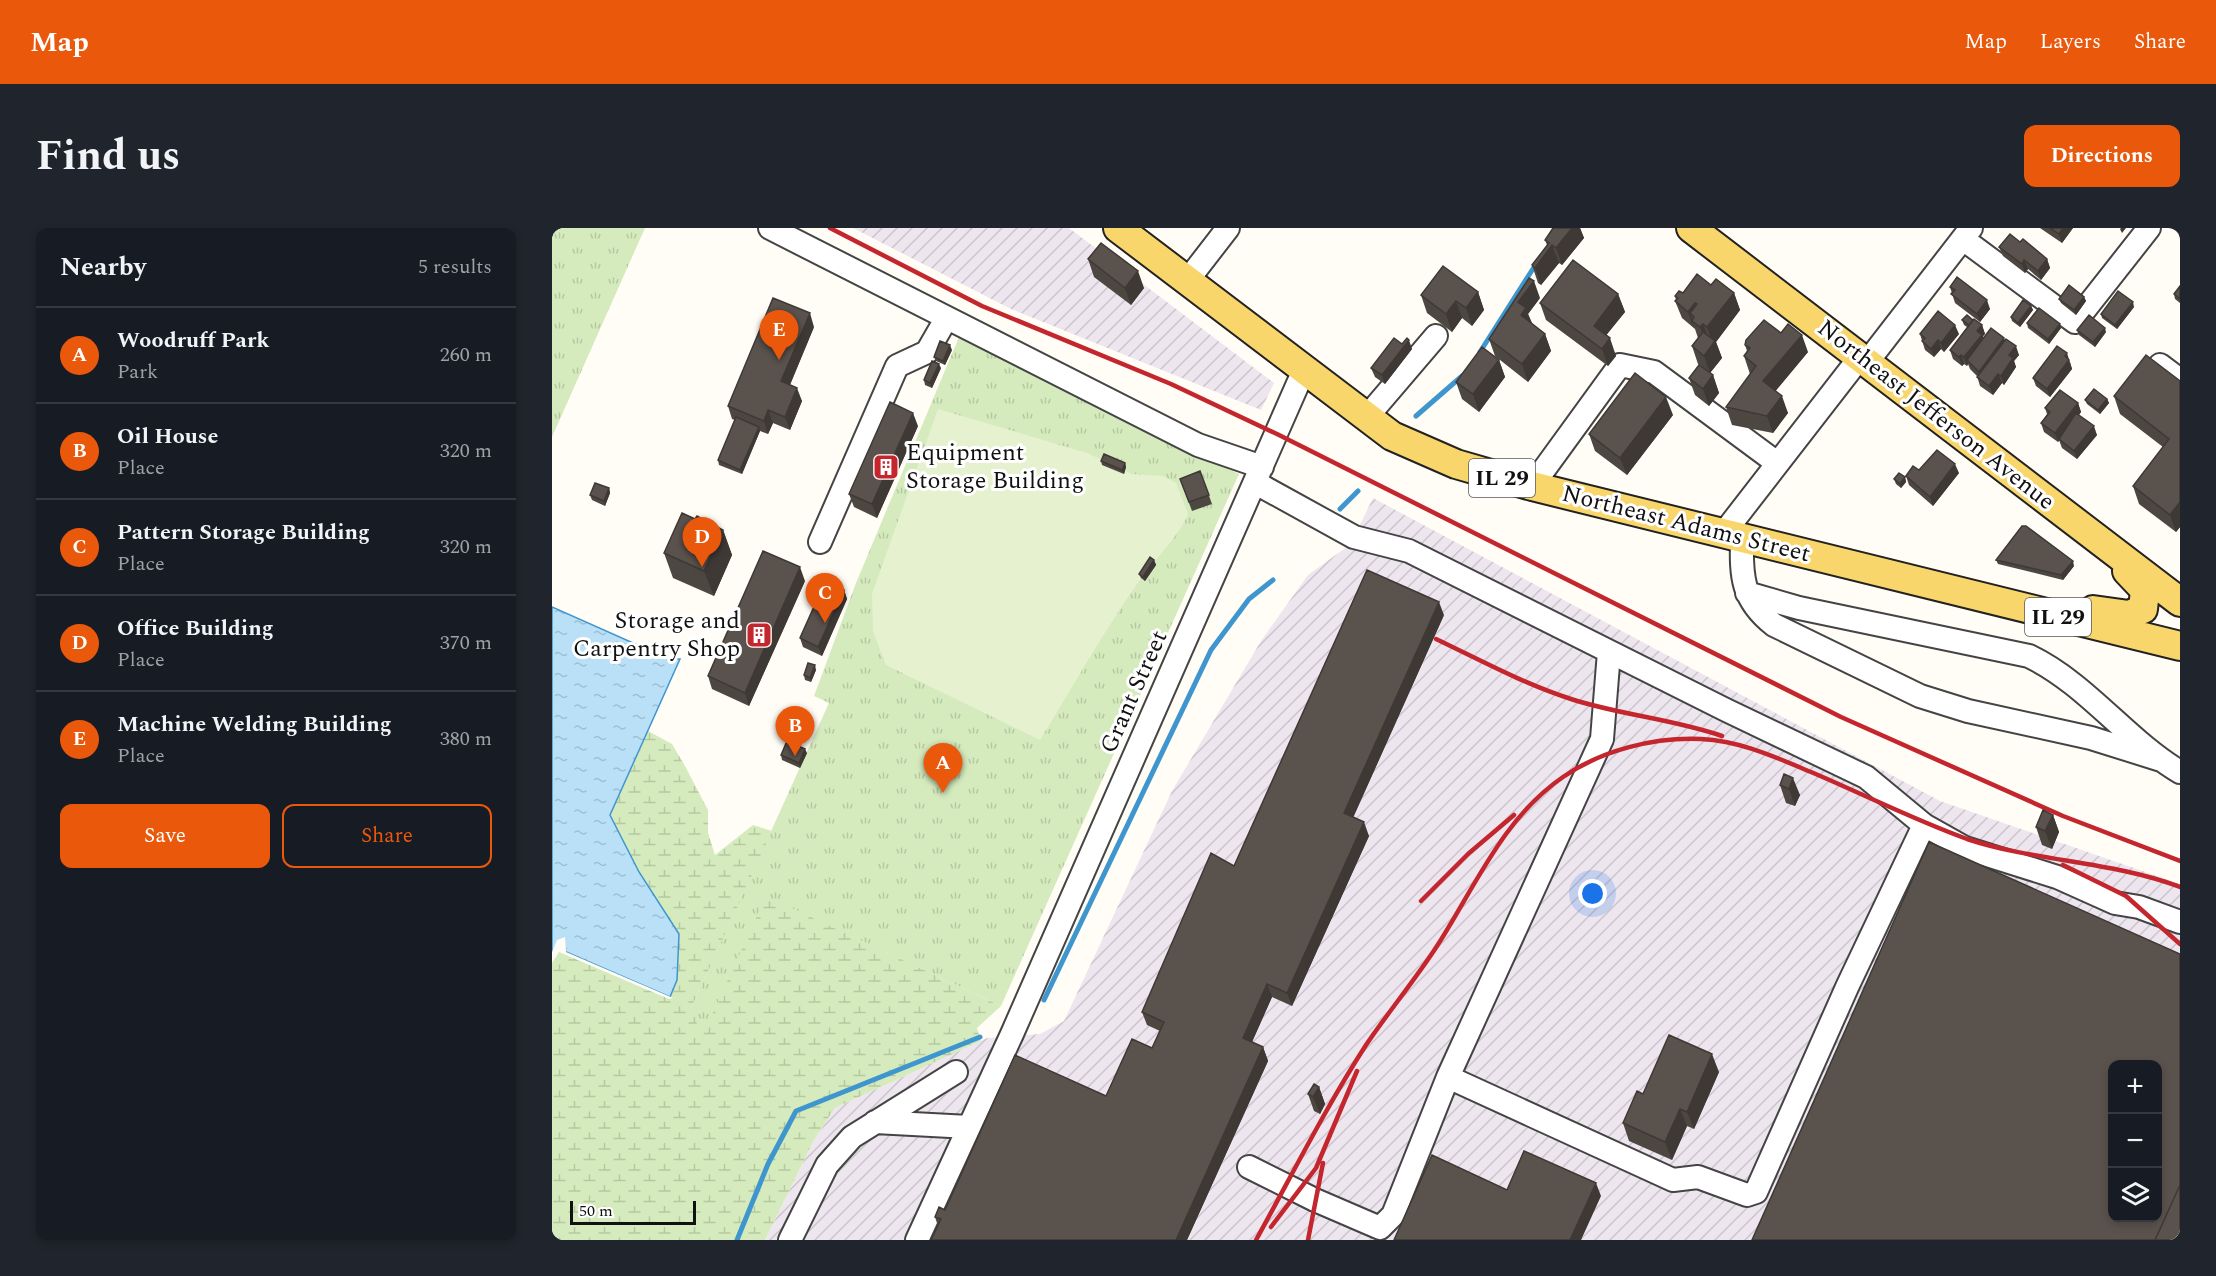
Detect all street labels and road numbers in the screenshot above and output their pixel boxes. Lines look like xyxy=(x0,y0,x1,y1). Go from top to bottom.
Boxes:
street label: Northeast Jefferson Avenue xyxy=(1810,311,2062,519)
road number: IL 29 xyxy=(1469,459,1535,497)
street label: Northeast Adams Street xyxy=(1558,476,1814,572)
road number: IL 29 xyxy=(2025,598,2091,636)
street label: Grant Street xyxy=(1091,625,1177,759)

